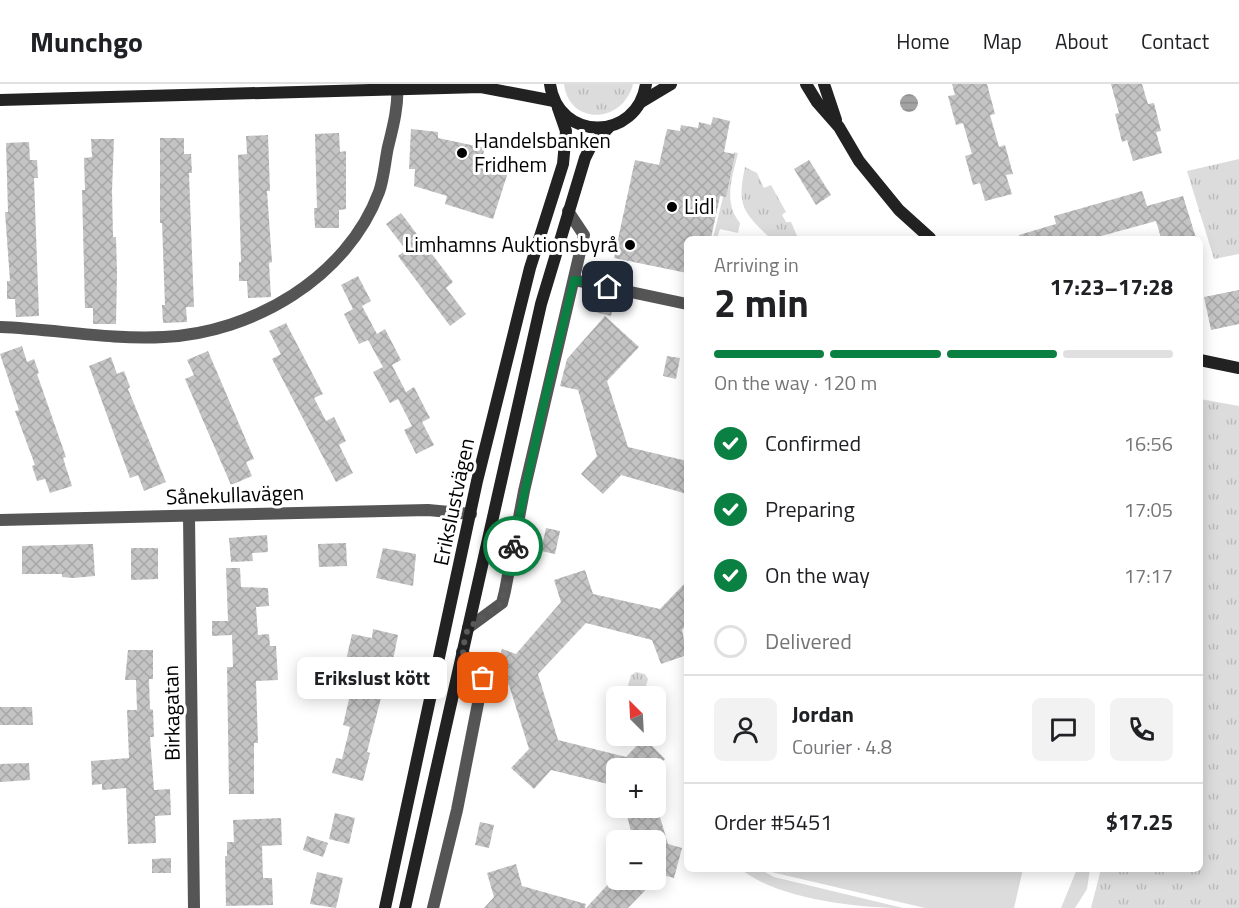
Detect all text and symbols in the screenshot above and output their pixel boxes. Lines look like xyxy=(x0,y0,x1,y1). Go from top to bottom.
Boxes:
text: Munchgo xyxy=(30,20,143,63)
text: Home xyxy=(896,25,950,57)
text: Map xyxy=(983,25,1022,57)
text: About xyxy=(1055,25,1108,57)
text: Contact xyxy=(1141,25,1209,57)
place label: Handelsbanken Fridhem xyxy=(474,124,611,180)
marker: Handelsbanken Fridhem xyxy=(455,146,469,160)
place label: Lidl xyxy=(684,190,715,222)
marker: Lidl xyxy=(665,200,679,214)
place label: Limhamns Auktionsbyrå xyxy=(404,228,618,260)
marker: Limhamns Auktionsbyrå xyxy=(623,238,637,252)
text: Arriving in xyxy=(714,249,799,280)
pin xyxy=(582,261,633,312)
icon: home xyxy=(591,270,624,303)
text: 17:23–17:28 xyxy=(1050,270,1173,304)
text: 2 min xyxy=(714,273,809,332)
text: On the way · 120 m xyxy=(714,367,877,398)
text: Confirmed xyxy=(765,426,861,460)
icon: check xyxy=(714,427,747,460)
text: 16:56 xyxy=(1124,428,1173,459)
street label: Erikslustvägen xyxy=(424,435,482,568)
street label: Sånekullavägen xyxy=(165,476,305,512)
text: Preparing xyxy=(765,492,855,526)
icon: check xyxy=(714,493,747,526)
text: 17:05 xyxy=(1124,494,1173,525)
courier xyxy=(483,516,543,576)
icon: bike xyxy=(497,530,530,563)
text: On the way xyxy=(765,558,870,592)
icon: check xyxy=(714,559,747,592)
text: 17:17 xyxy=(1124,560,1173,591)
text: Delivered xyxy=(765,624,852,658)
pin xyxy=(457,652,508,703)
callout: Erikslust kött xyxy=(297,657,447,699)
icon: bag xyxy=(466,661,499,694)
text: Erikslust kött xyxy=(314,662,430,693)
street label: Birkagatan xyxy=(154,665,188,761)
north arrow xyxy=(606,686,666,746)
map controls xyxy=(606,686,666,890)
text: Jordan xyxy=(792,697,854,731)
button: person xyxy=(714,698,777,761)
button: chat xyxy=(1032,698,1095,761)
button: phone xyxy=(1110,698,1173,761)
text: Courier · 4.8 xyxy=(792,731,892,762)
button: + xyxy=(606,758,666,818)
text: Order #5451 xyxy=(714,805,833,839)
text: $17.25 xyxy=(1106,805,1173,839)
button: − xyxy=(606,830,666,890)

